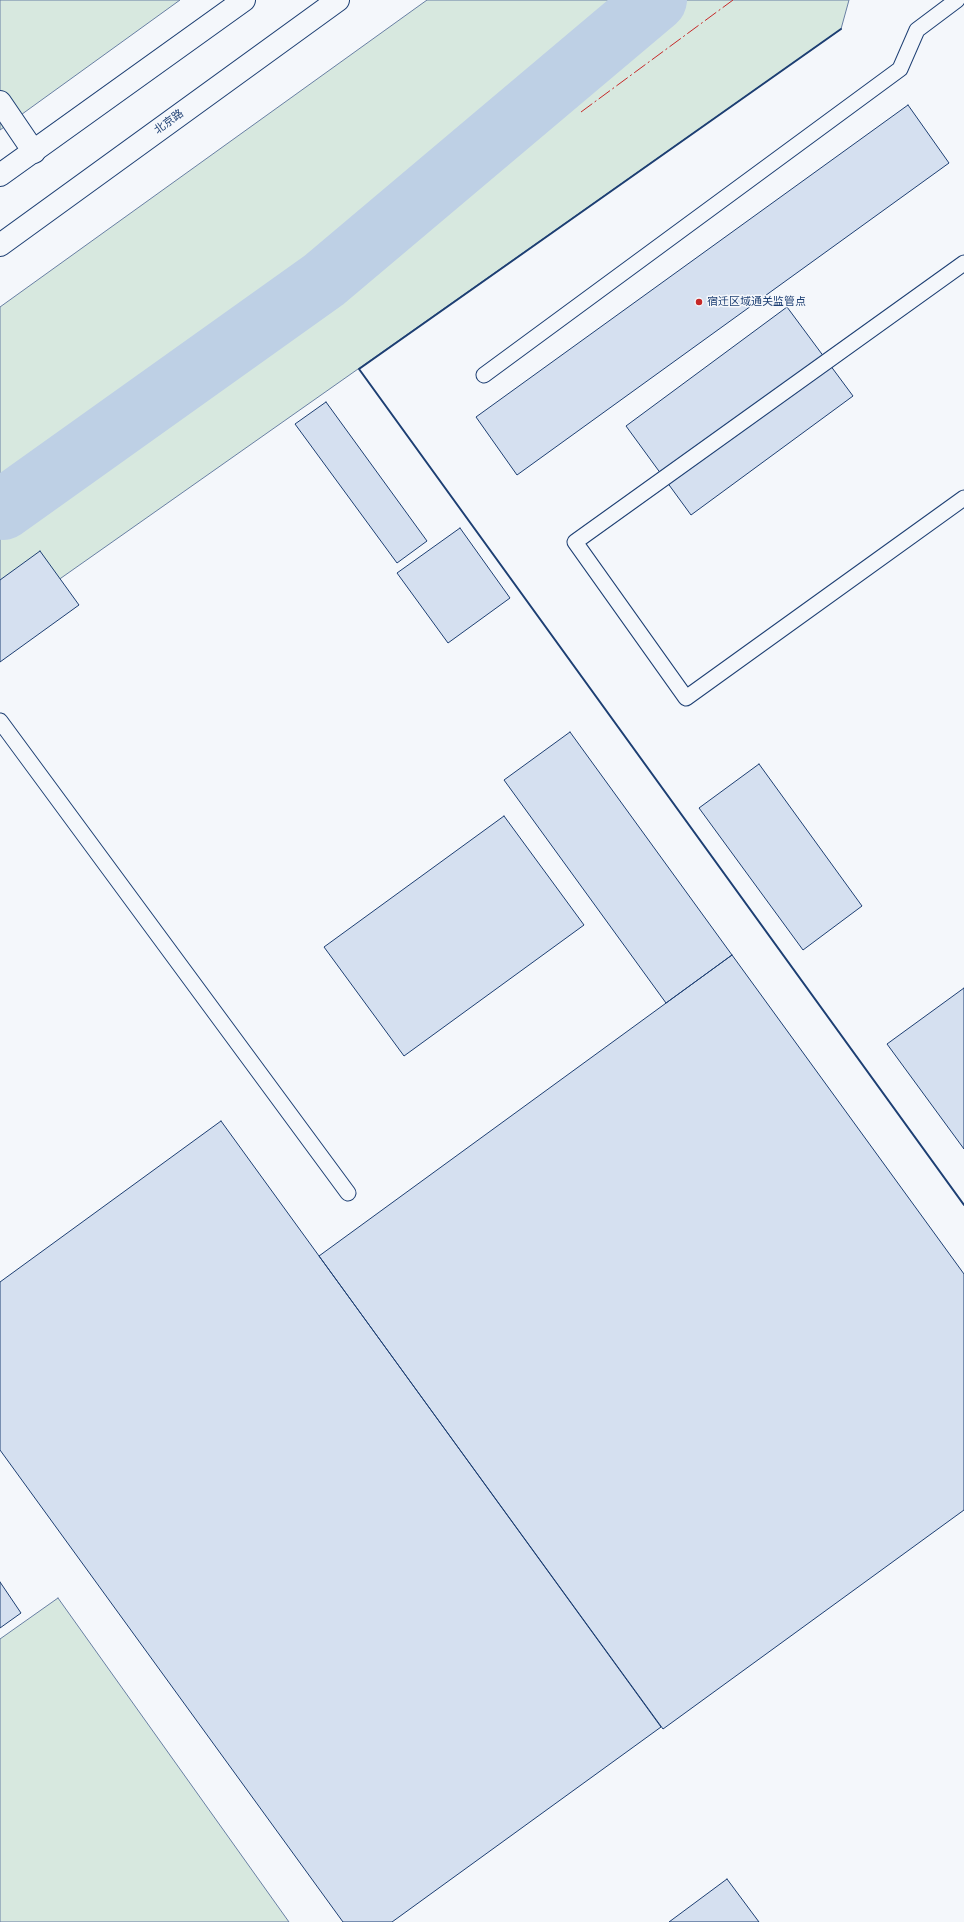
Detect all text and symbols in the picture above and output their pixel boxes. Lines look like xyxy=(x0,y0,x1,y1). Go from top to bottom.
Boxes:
street label: 北京路 xyxy=(152,107,186,137)
place label: 宿迁区域通关监管点 xyxy=(707,295,806,309)
marker: 宿迁区域通关监管点 xyxy=(694,297,704,307)

